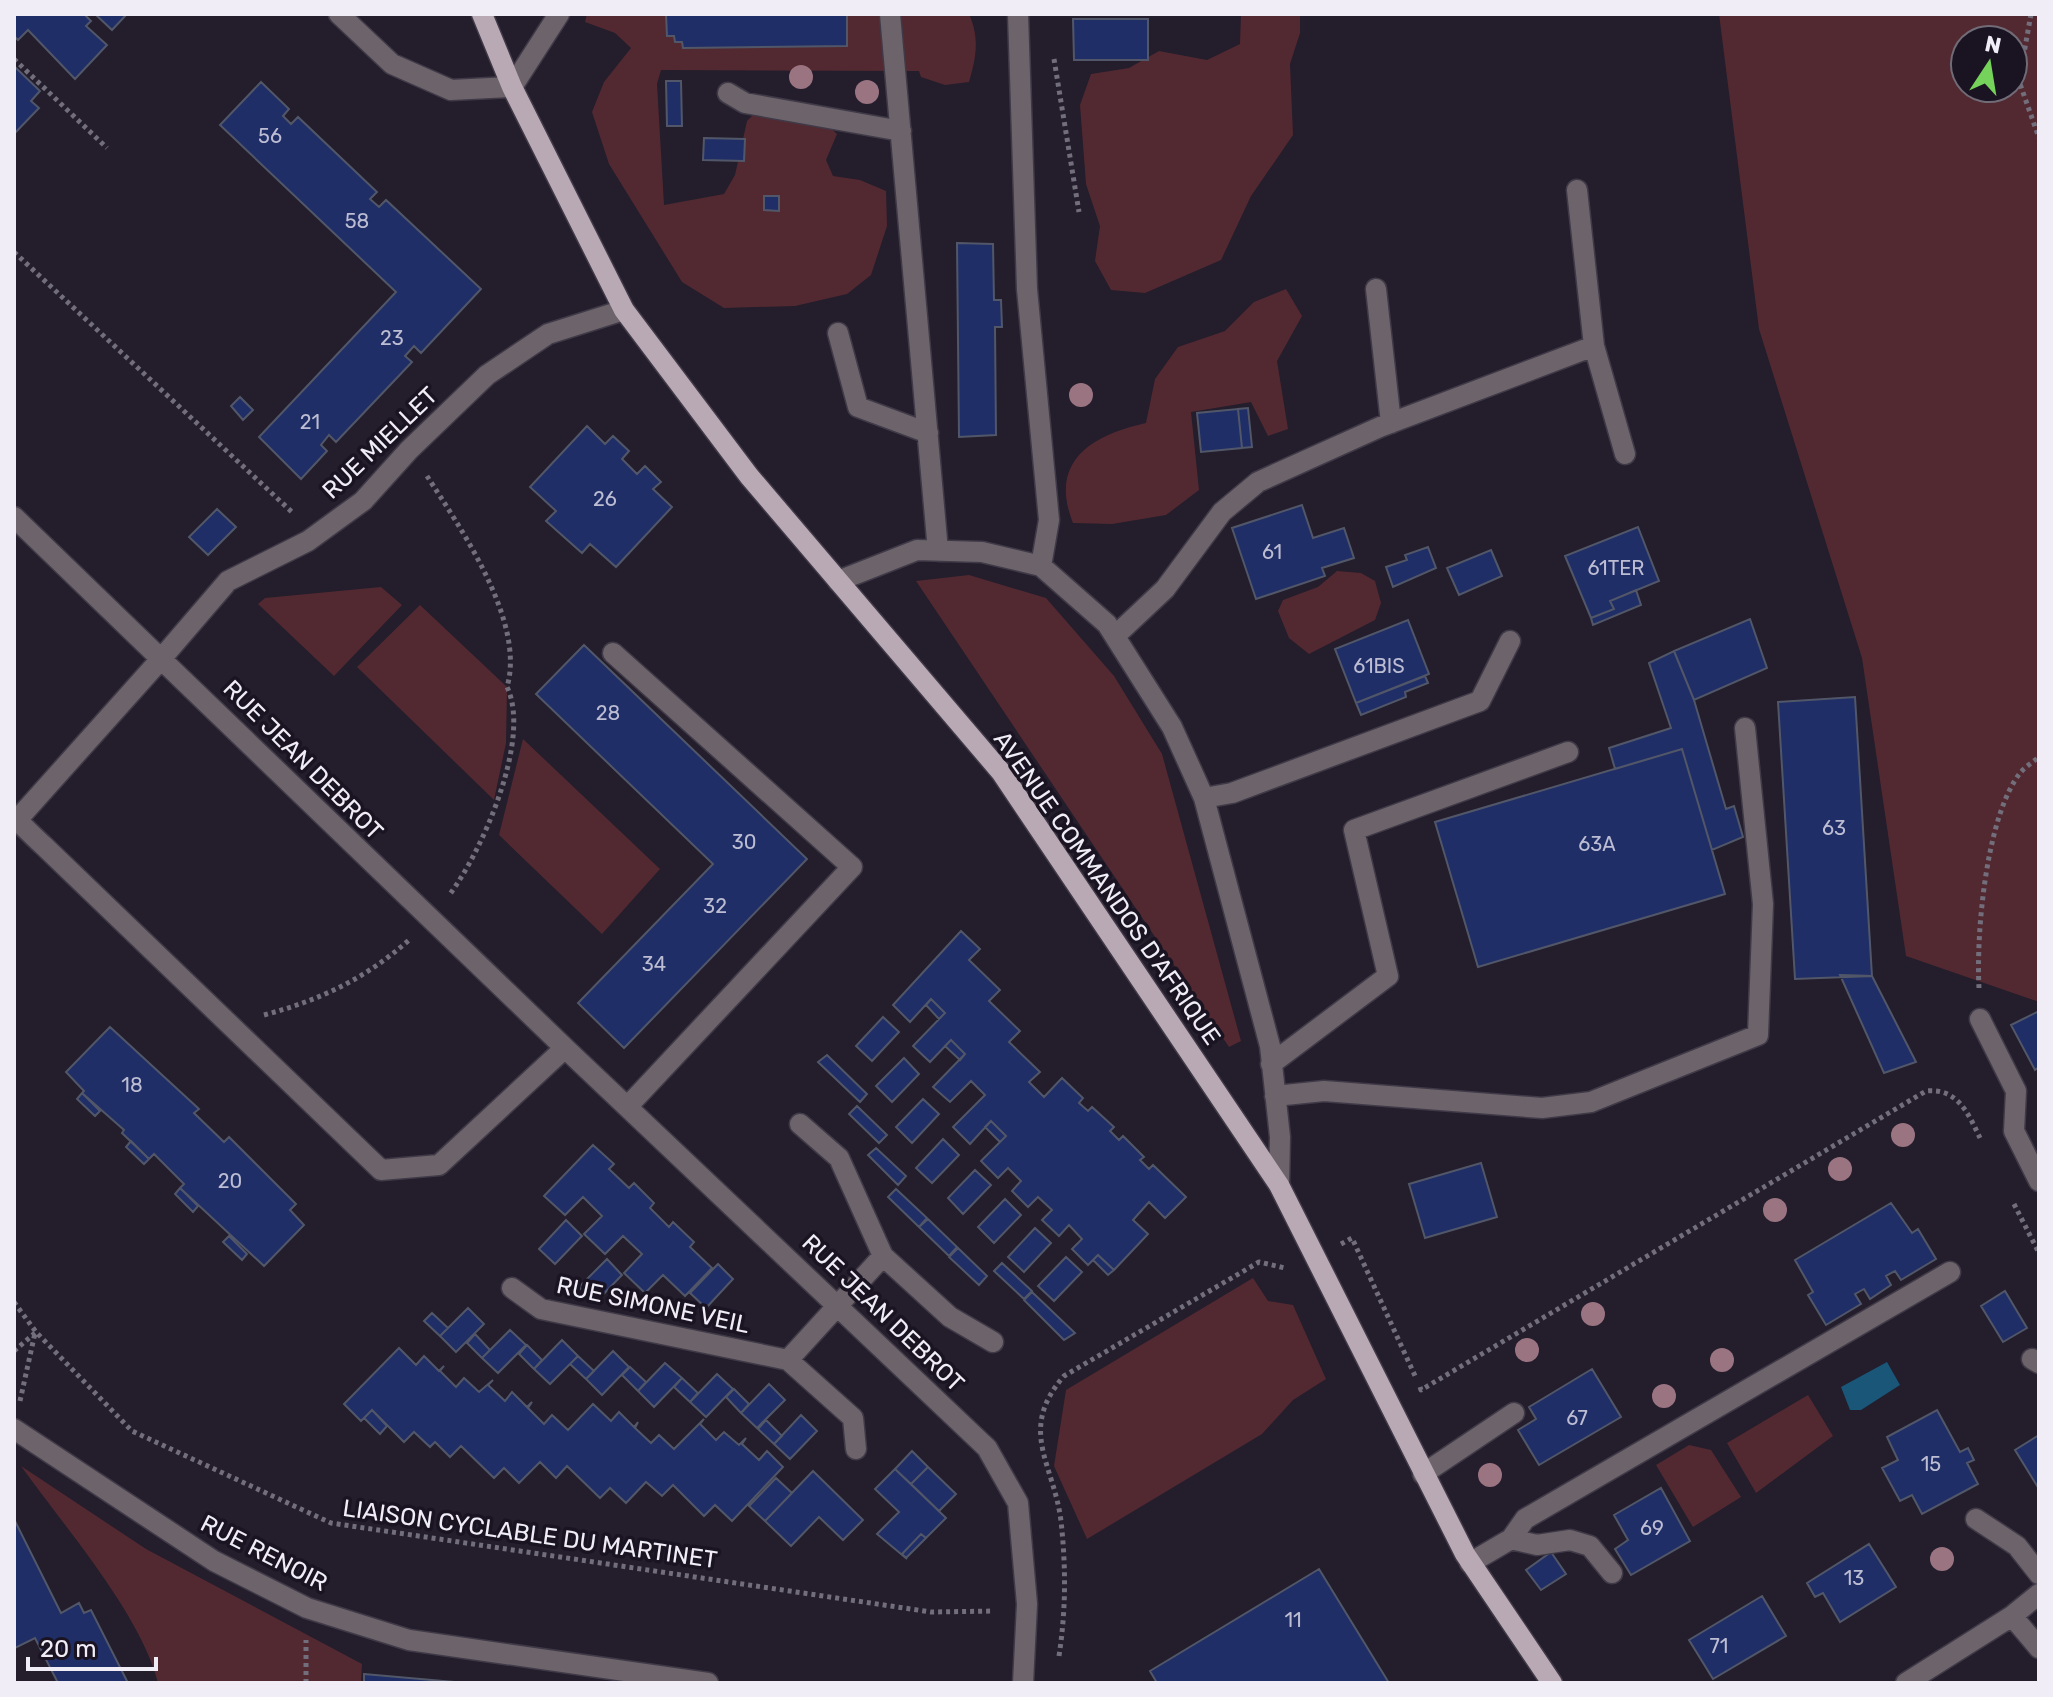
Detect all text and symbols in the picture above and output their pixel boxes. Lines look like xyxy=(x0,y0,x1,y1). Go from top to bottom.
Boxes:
north arrow xyxy=(1949,24,2029,104)
text: N xyxy=(1983,30,2004,60)
house number: 56 xyxy=(258,124,282,148)
house number: 58 xyxy=(345,209,369,233)
house number: 23 xyxy=(380,326,404,350)
street label: RUE MIELLET xyxy=(317,381,443,505)
house number: 21 xyxy=(300,410,320,434)
house number: 26 xyxy=(593,487,617,511)
house number: 61 xyxy=(1262,540,1282,564)
house number: 61TER xyxy=(1588,556,1644,580)
house number: 61BIS xyxy=(1353,654,1405,678)
street label: RUE JEAN DEBROT xyxy=(217,674,389,846)
house number: 28 xyxy=(596,701,620,725)
street label: AVENUE COMMANDOS D'AFRIQUE xyxy=(988,726,1226,1050)
house number: 63 xyxy=(1822,816,1846,840)
house number: 30 xyxy=(732,830,756,854)
house number: 63A xyxy=(1578,832,1616,856)
house number: 32 xyxy=(703,894,727,918)
house number: 34 xyxy=(642,952,666,976)
house number: 18 xyxy=(121,1073,143,1097)
house number: 20 xyxy=(218,1169,242,1193)
street label: RUE JEAN DEBROT xyxy=(796,1229,970,1397)
street label: RUE SIMONE VEIL xyxy=(554,1271,753,1339)
house number: 67 xyxy=(1566,1406,1588,1430)
house number: 15 xyxy=(1921,1452,1941,1476)
street label: LIAISON CYCLABLE DU MARTINET xyxy=(341,1494,719,1574)
street label: RUE RENOIR xyxy=(196,1509,332,1597)
house number: 69 xyxy=(1640,1516,1664,1540)
house number: 13 xyxy=(1844,1566,1864,1590)
house number: 11 xyxy=(1284,1608,1302,1632)
scale bar xyxy=(28,1621,156,1671)
house number: 71 xyxy=(1710,1634,1728,1658)
text: 20 m xyxy=(40,1635,97,1663)

